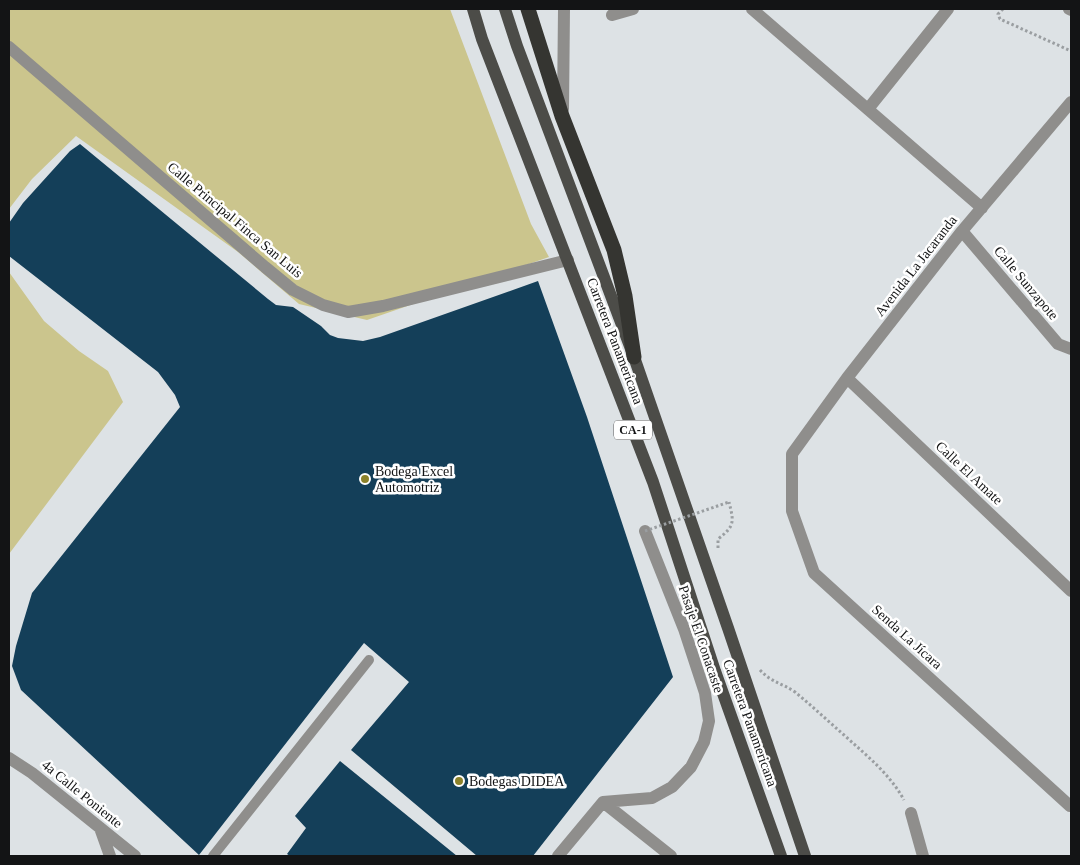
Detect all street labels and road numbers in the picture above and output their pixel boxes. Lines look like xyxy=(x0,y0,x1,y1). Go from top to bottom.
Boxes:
street label: Calle Principal Finca San Luis xyxy=(165,159,305,281)
street label: Avenida La Jacaranda xyxy=(872,212,960,319)
street label: Calle Sunzapote xyxy=(991,243,1061,323)
street label: Carretera Panamericana xyxy=(584,276,646,407)
road number: CA-1 xyxy=(614,420,652,440)
street label: Calle El Amate xyxy=(933,438,1005,508)
street label: Pasaje El Conacaste xyxy=(676,583,726,695)
street label: Senda La Jícara xyxy=(869,602,946,673)
street label: Carretera Panamericana xyxy=(720,657,780,789)
street label: 4a Calle Poniente xyxy=(39,757,125,831)

